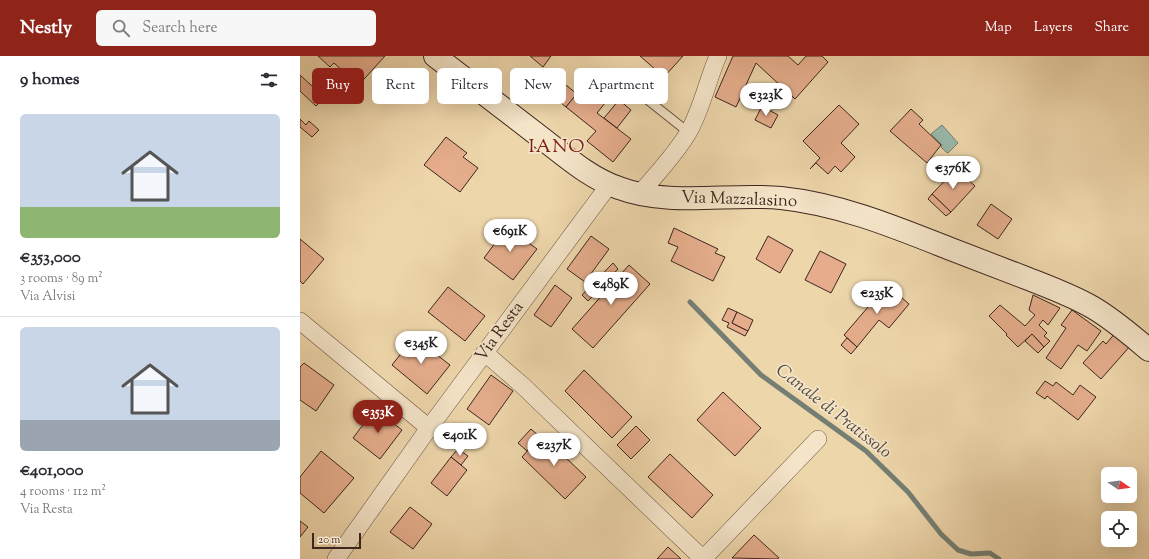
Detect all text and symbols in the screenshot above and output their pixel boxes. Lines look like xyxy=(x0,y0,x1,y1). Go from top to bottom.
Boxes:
search box xyxy=(96,10,376,46)
text: Nestly xyxy=(20,15,72,42)
icon: search xyxy=(110,17,132,39)
text: Search here xyxy=(142,18,218,39)
text: Map xyxy=(985,18,1012,38)
text: Layers xyxy=(1034,18,1072,38)
text: Share xyxy=(1094,18,1129,38)
text: 9 homes xyxy=(20,68,79,92)
chip: Buy xyxy=(312,68,364,104)
chip: Rent xyxy=(372,68,429,104)
chip: Filters xyxy=(437,68,502,104)
chip: New xyxy=(510,68,566,104)
chip: Apartment xyxy=(574,68,668,104)
icon: filters xyxy=(258,69,280,91)
pin: €323K xyxy=(738,83,794,117)
text: €323K xyxy=(749,87,783,105)
district label: IANO xyxy=(528,134,586,161)
icon: home xyxy=(114,140,186,212)
pin: €376K xyxy=(925,156,981,190)
text: €376K xyxy=(935,160,971,178)
street label: Via Mazzalasino xyxy=(680,186,798,214)
pin: €691K xyxy=(482,219,538,253)
text: €691K xyxy=(493,223,527,241)
text: €353,000 xyxy=(20,246,81,270)
text: 3 rooms · 89 m² xyxy=(20,270,103,288)
pin: €489K xyxy=(583,272,639,306)
text: €489K xyxy=(593,276,629,294)
pin: €235K xyxy=(849,281,905,315)
text: €235K xyxy=(860,285,894,303)
text: Via Alvisi xyxy=(20,288,76,306)
street label: Via Resta xyxy=(470,297,530,367)
pin: €345K xyxy=(393,331,449,365)
text: €345K xyxy=(404,335,438,353)
icon: home xyxy=(114,353,186,425)
water label: Canale di Pratissolo xyxy=(770,358,896,466)
pin: €353K xyxy=(350,400,406,434)
text: €353K xyxy=(362,404,394,422)
pin: €401K xyxy=(432,423,488,457)
text: €401K xyxy=(443,427,477,445)
pin: €237K xyxy=(526,433,582,467)
text: €237K xyxy=(536,437,572,455)
text: €401,000 xyxy=(20,459,84,483)
north arrow xyxy=(1101,467,1137,503)
map controls xyxy=(1101,467,1137,547)
text: 4 rooms · 112 m² xyxy=(20,483,106,501)
text: Via Resta xyxy=(20,501,73,519)
button: locate xyxy=(1101,511,1137,547)
scale bar xyxy=(312,531,361,550)
text: 20 m xyxy=(318,532,340,548)

